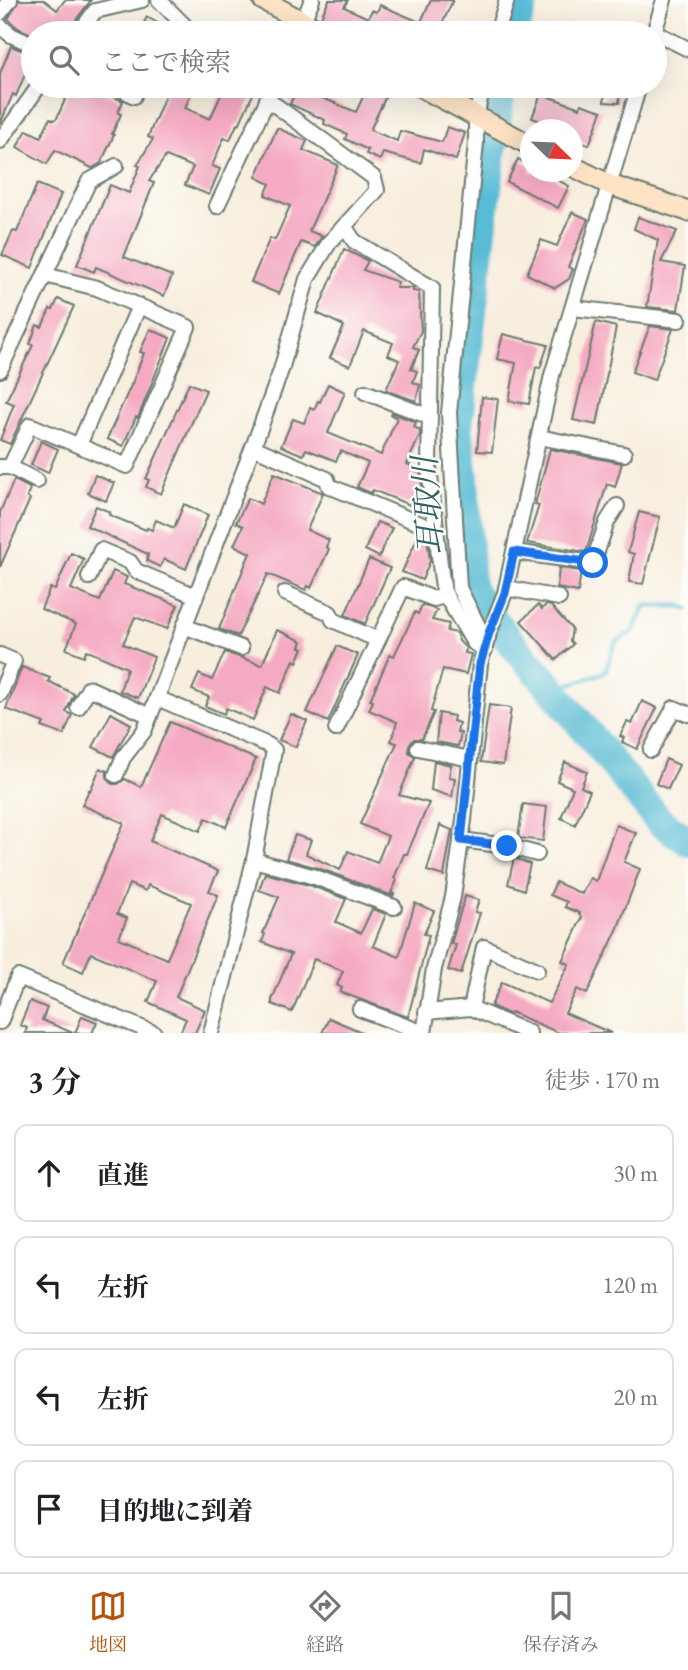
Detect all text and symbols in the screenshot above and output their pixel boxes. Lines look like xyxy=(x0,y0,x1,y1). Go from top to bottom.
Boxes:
search box xyxy=(21,21,667,98)
icon: search xyxy=(45,41,83,79)
text: ここで検索 xyxy=(101,45,231,79)
north arrow xyxy=(520,119,583,182)
water label: 耳取川 xyxy=(402,452,452,557)
route start xyxy=(577,547,608,578)
route end xyxy=(491,830,522,861)
text: 3 分 xyxy=(28,1062,81,1101)
text: 徒歩 · 170 m xyxy=(545,1065,660,1095)
icon: ahead xyxy=(30,1154,68,1192)
text: 直進 xyxy=(97,1158,149,1192)
text: 30 m xyxy=(613,1158,658,1188)
icon: left xyxy=(30,1266,68,1304)
text: 左折 xyxy=(97,1270,149,1304)
text: 120 m xyxy=(602,1270,658,1300)
icon: left xyxy=(30,1378,68,1416)
text: 左折 xyxy=(97,1382,149,1416)
text: 20 m xyxy=(613,1382,658,1412)
icon: arrive xyxy=(30,1490,68,1528)
text: 目的地に到着 xyxy=(97,1494,253,1528)
tab: 地図 xyxy=(89,1587,127,1657)
tab: 経路 xyxy=(306,1587,344,1657)
tab: 保存済み xyxy=(523,1587,599,1657)

